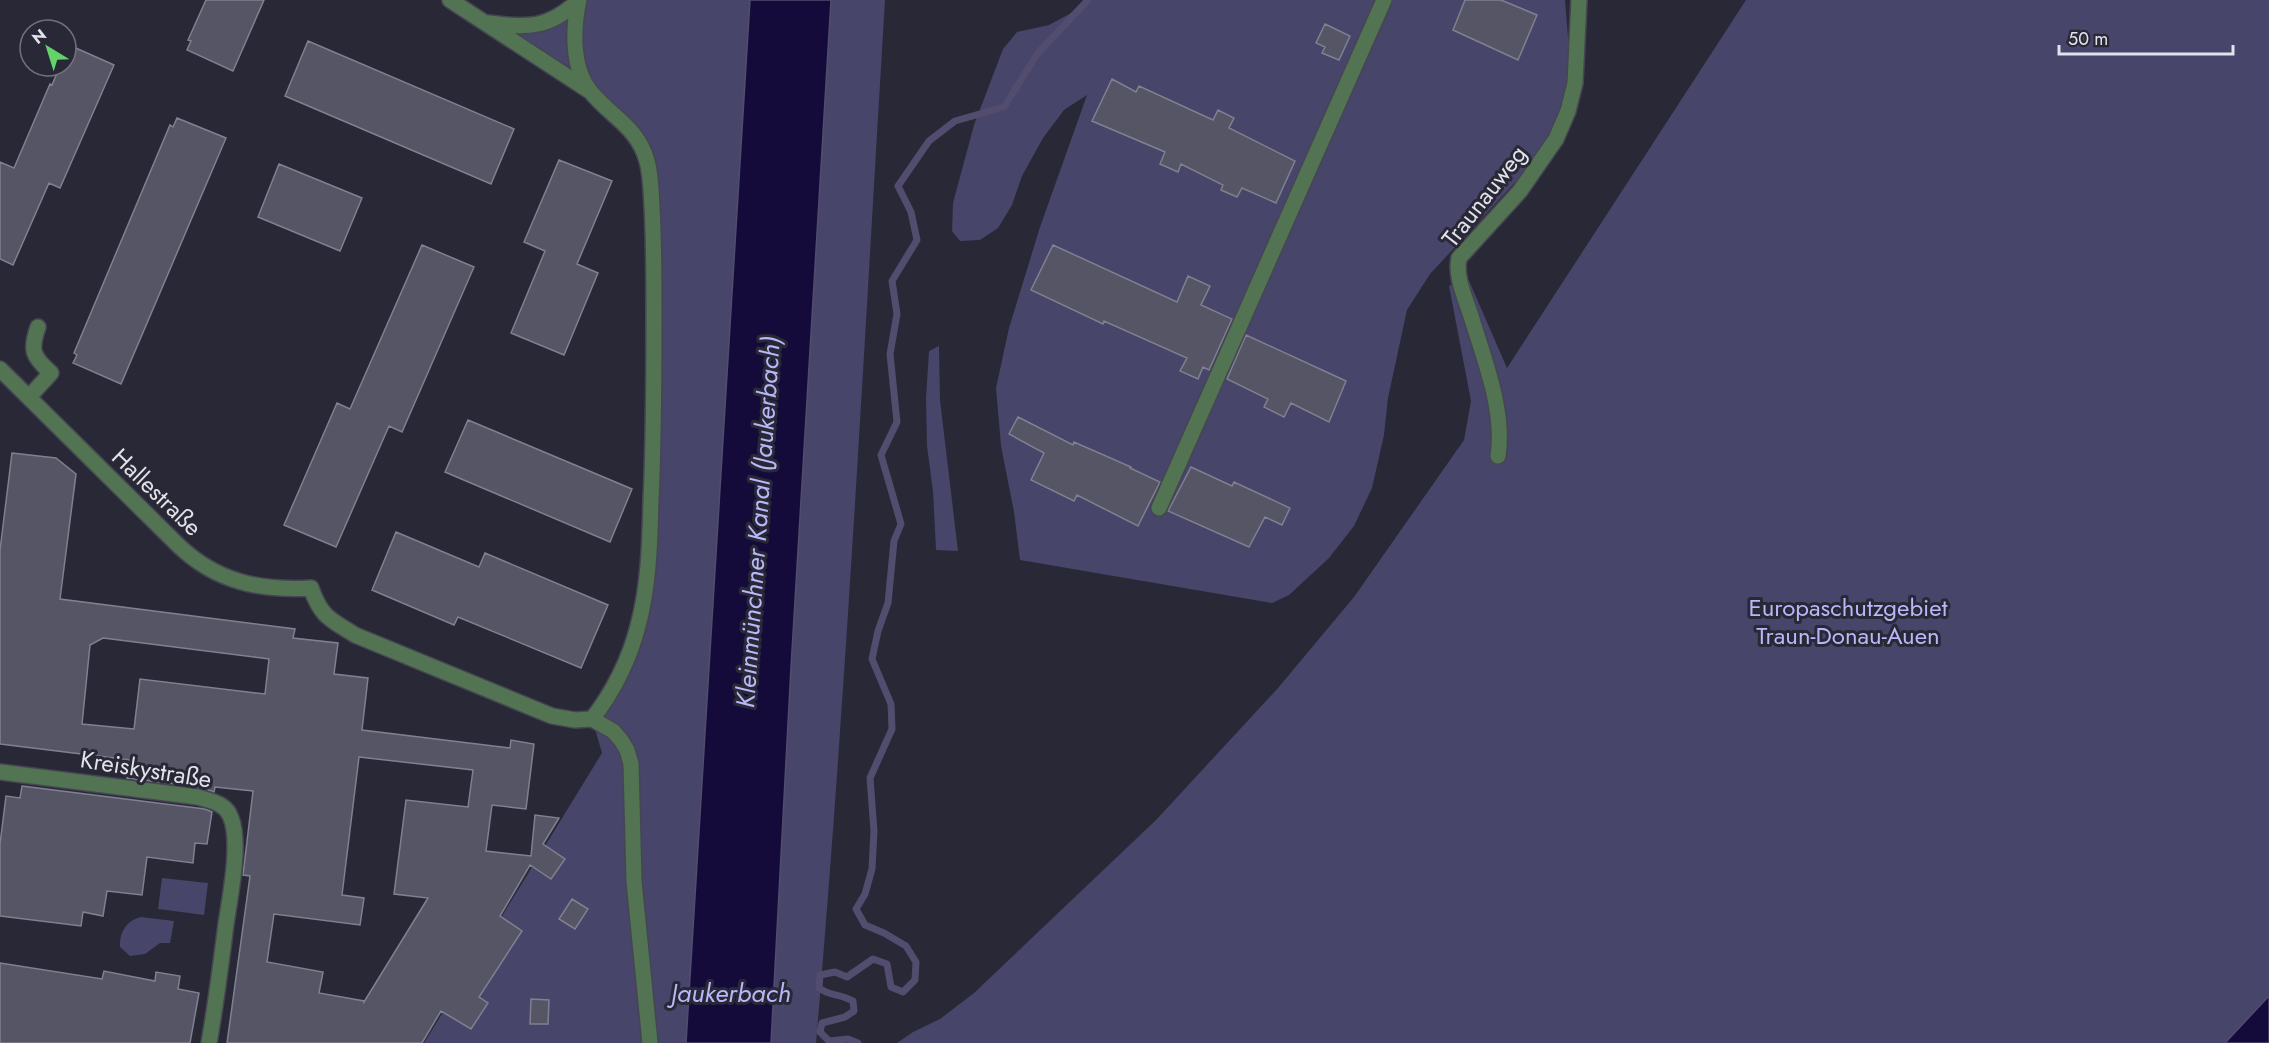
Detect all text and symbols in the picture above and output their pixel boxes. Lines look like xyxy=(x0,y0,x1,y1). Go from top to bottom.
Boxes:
north arrow xyxy=(18,18,78,78)
scale bar xyxy=(2059,18,2233,56)
text: N xyxy=(27,24,51,50)
text: 50 m xyxy=(2068,26,2108,52)
street label: Traunauweg xyxy=(1433,138,1535,254)
water label: Kleinmünchner Kanal (Jaukerbach) xyxy=(726,335,790,709)
street label: Hallestraße xyxy=(104,440,210,544)
park label: Europaschutzgebiet Traun-Donau-Auen xyxy=(1749,590,1948,653)
street label: Kreiskystraße xyxy=(78,741,214,797)
water label: Jaukerbach xyxy=(666,974,791,1012)

